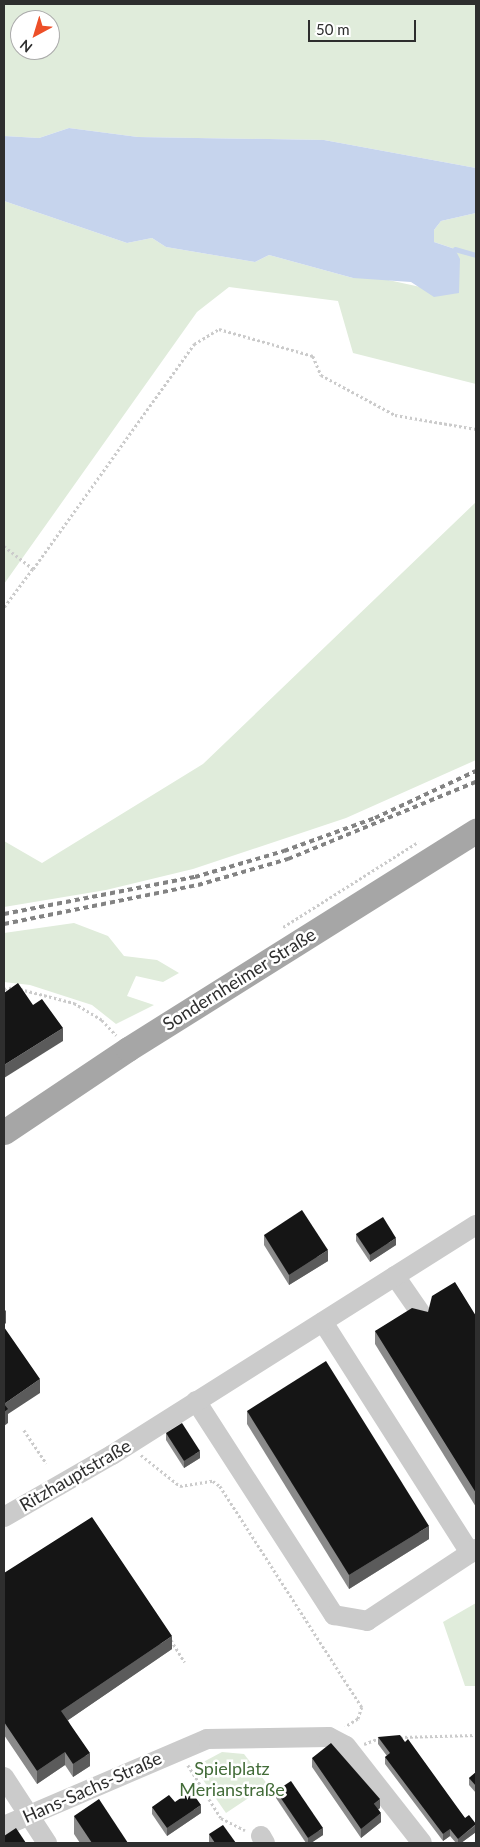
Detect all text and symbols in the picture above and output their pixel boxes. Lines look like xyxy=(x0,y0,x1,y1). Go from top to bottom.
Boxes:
north arrow xyxy=(10,10,60,60)
scale bar xyxy=(310,10,418,42)
text: 50 m xyxy=(316,20,350,38)
text: N xyxy=(16,36,35,56)
street label: Sondernheimer Straße xyxy=(158,923,320,1035)
street label: Ritzhauptstraße xyxy=(15,1434,135,1516)
street label: Hans-Sachs-Straße xyxy=(19,1747,165,1827)
park label: Spielplatz Merianstraße xyxy=(179,1758,285,1800)

